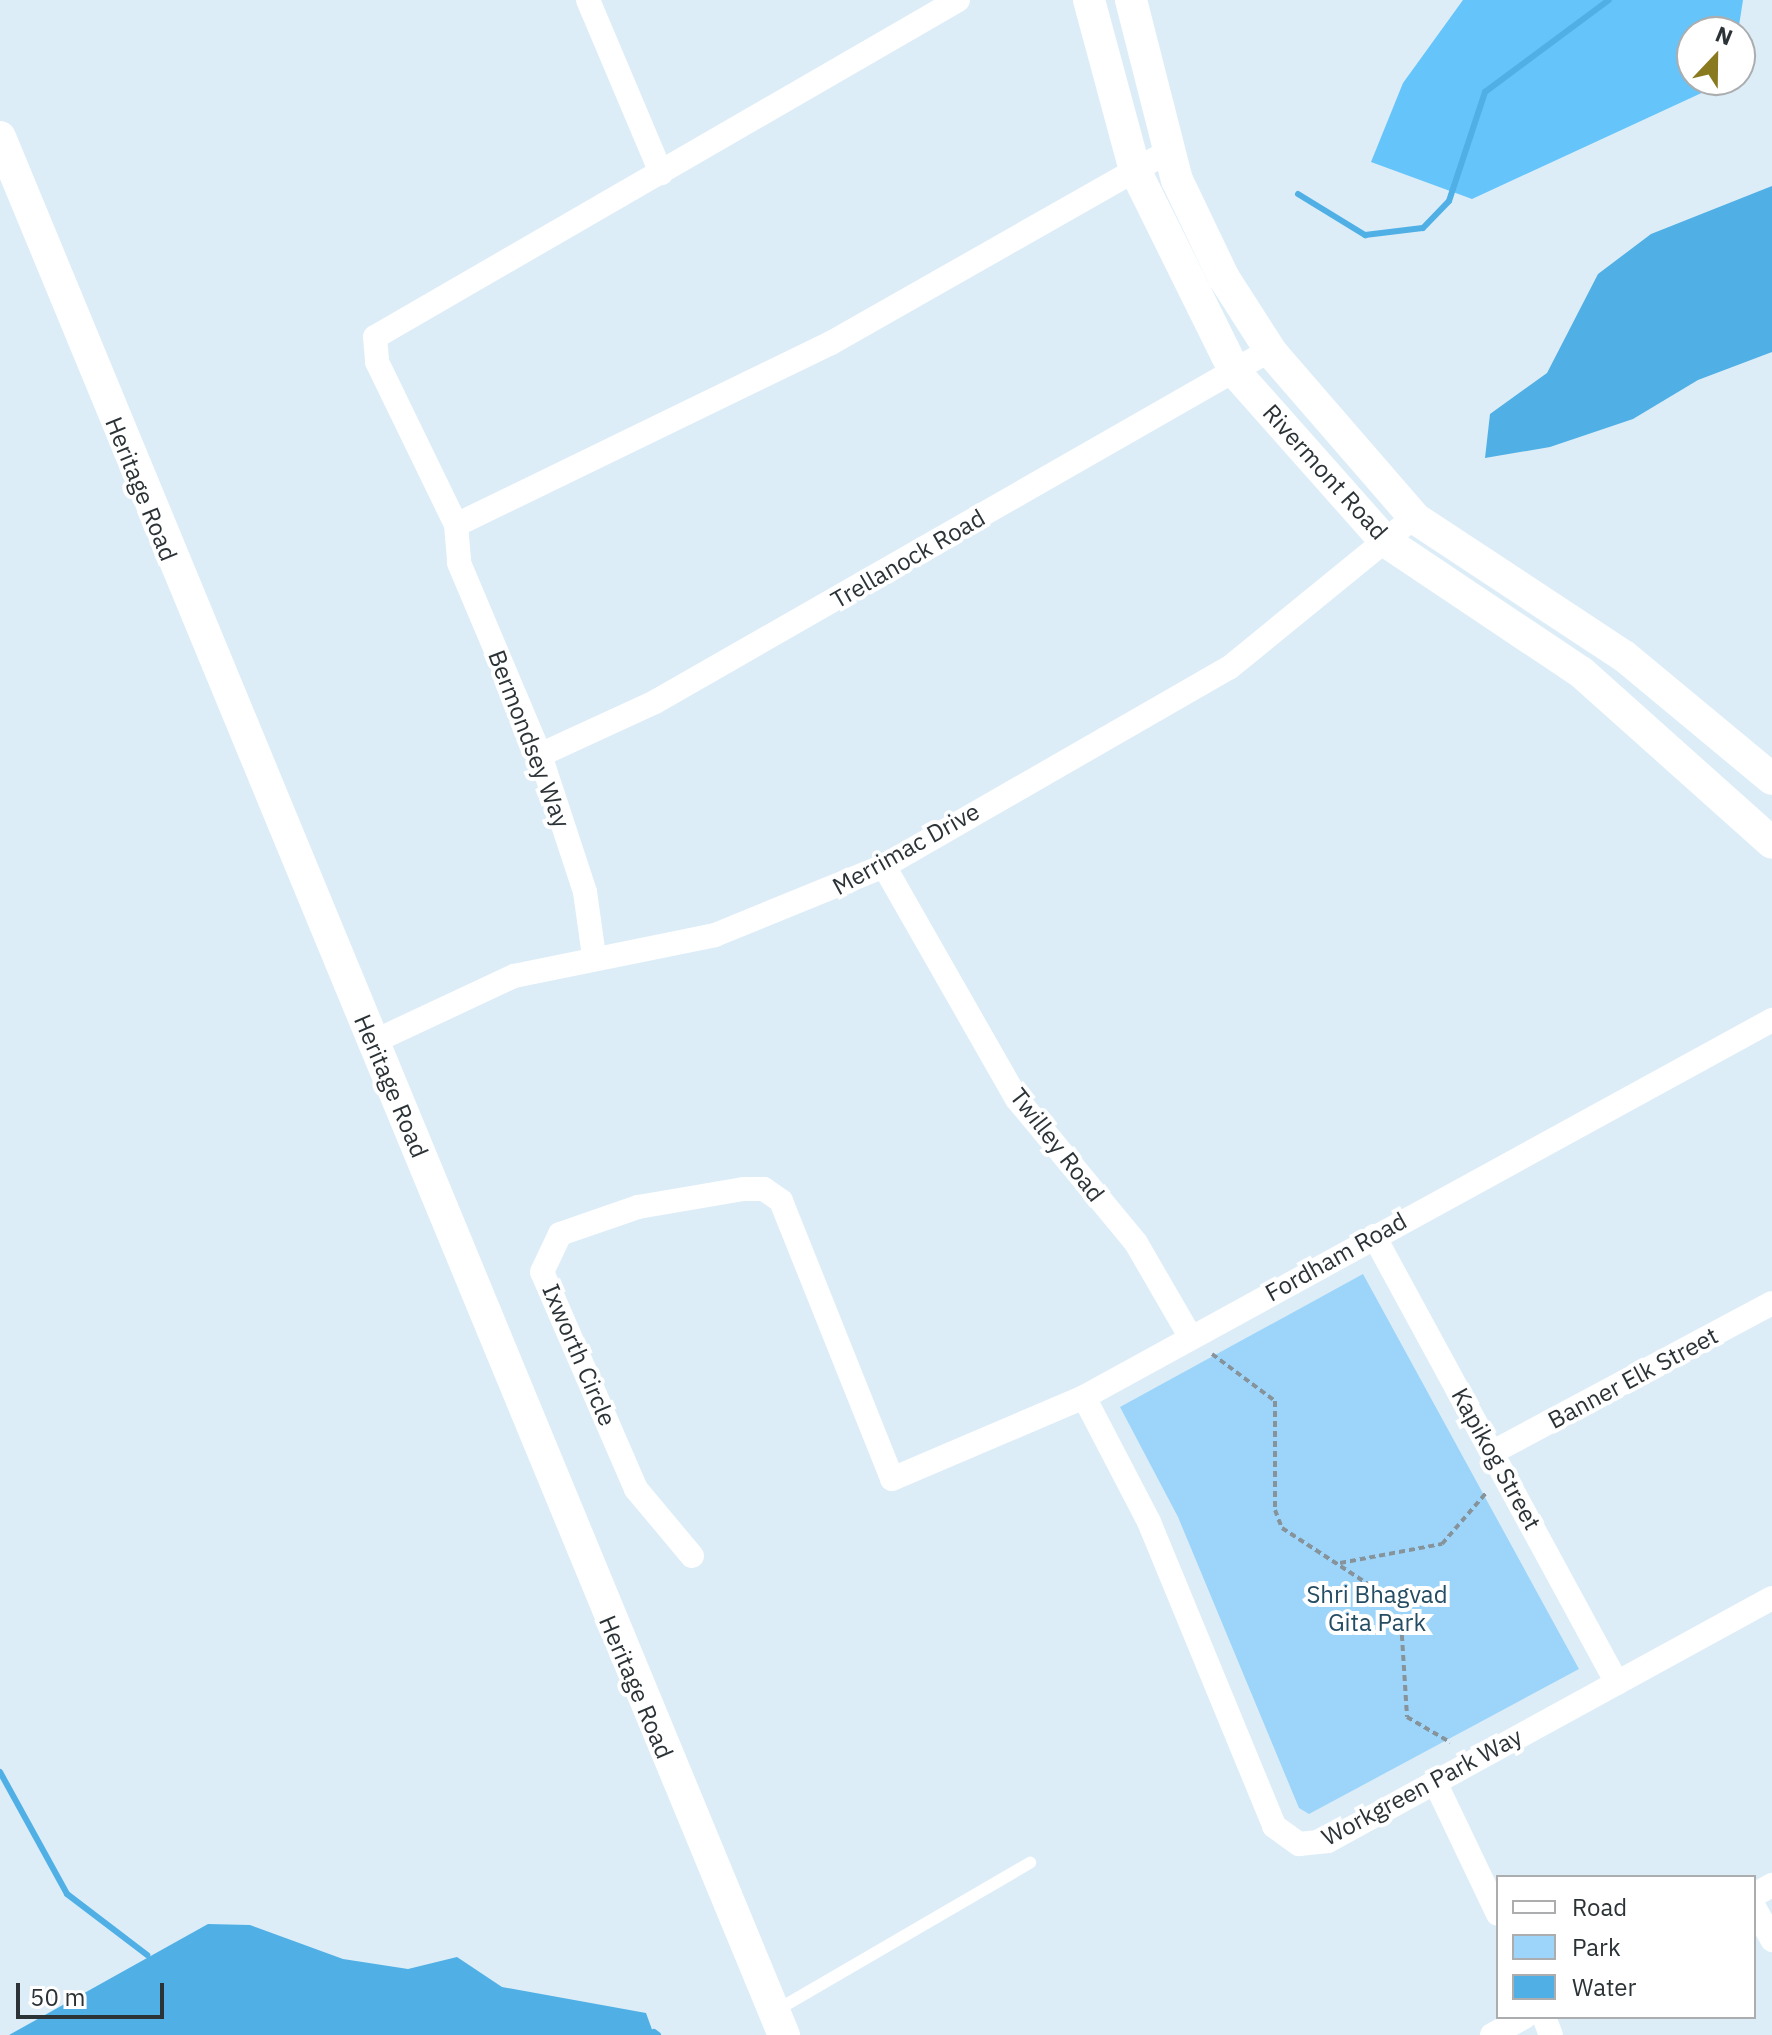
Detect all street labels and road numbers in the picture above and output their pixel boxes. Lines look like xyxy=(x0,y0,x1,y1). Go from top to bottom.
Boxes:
street label: Rivermont Road xyxy=(1257,398,1393,546)
street label: Heritage Road xyxy=(99,413,183,565)
street label: Trellanock Road xyxy=(826,503,990,615)
street label: Bermondsey Way xyxy=(482,646,576,832)
street label: Merrimac Drive xyxy=(828,797,984,901)
street label: Heritage Road xyxy=(348,1010,434,1162)
street label: Twilley Road xyxy=(1004,1083,1110,1207)
street label: Fordham Road xyxy=(1260,1206,1412,1308)
street label: Ixworth Circle xyxy=(536,1280,622,1430)
street label: Banner Elk Street xyxy=(1543,1321,1723,1435)
street label: Kapikog Street xyxy=(1445,1383,1547,1535)
street label: Heritage Road xyxy=(593,1611,679,1763)
street label: Workgreen Park Way xyxy=(1317,1722,1527,1852)

